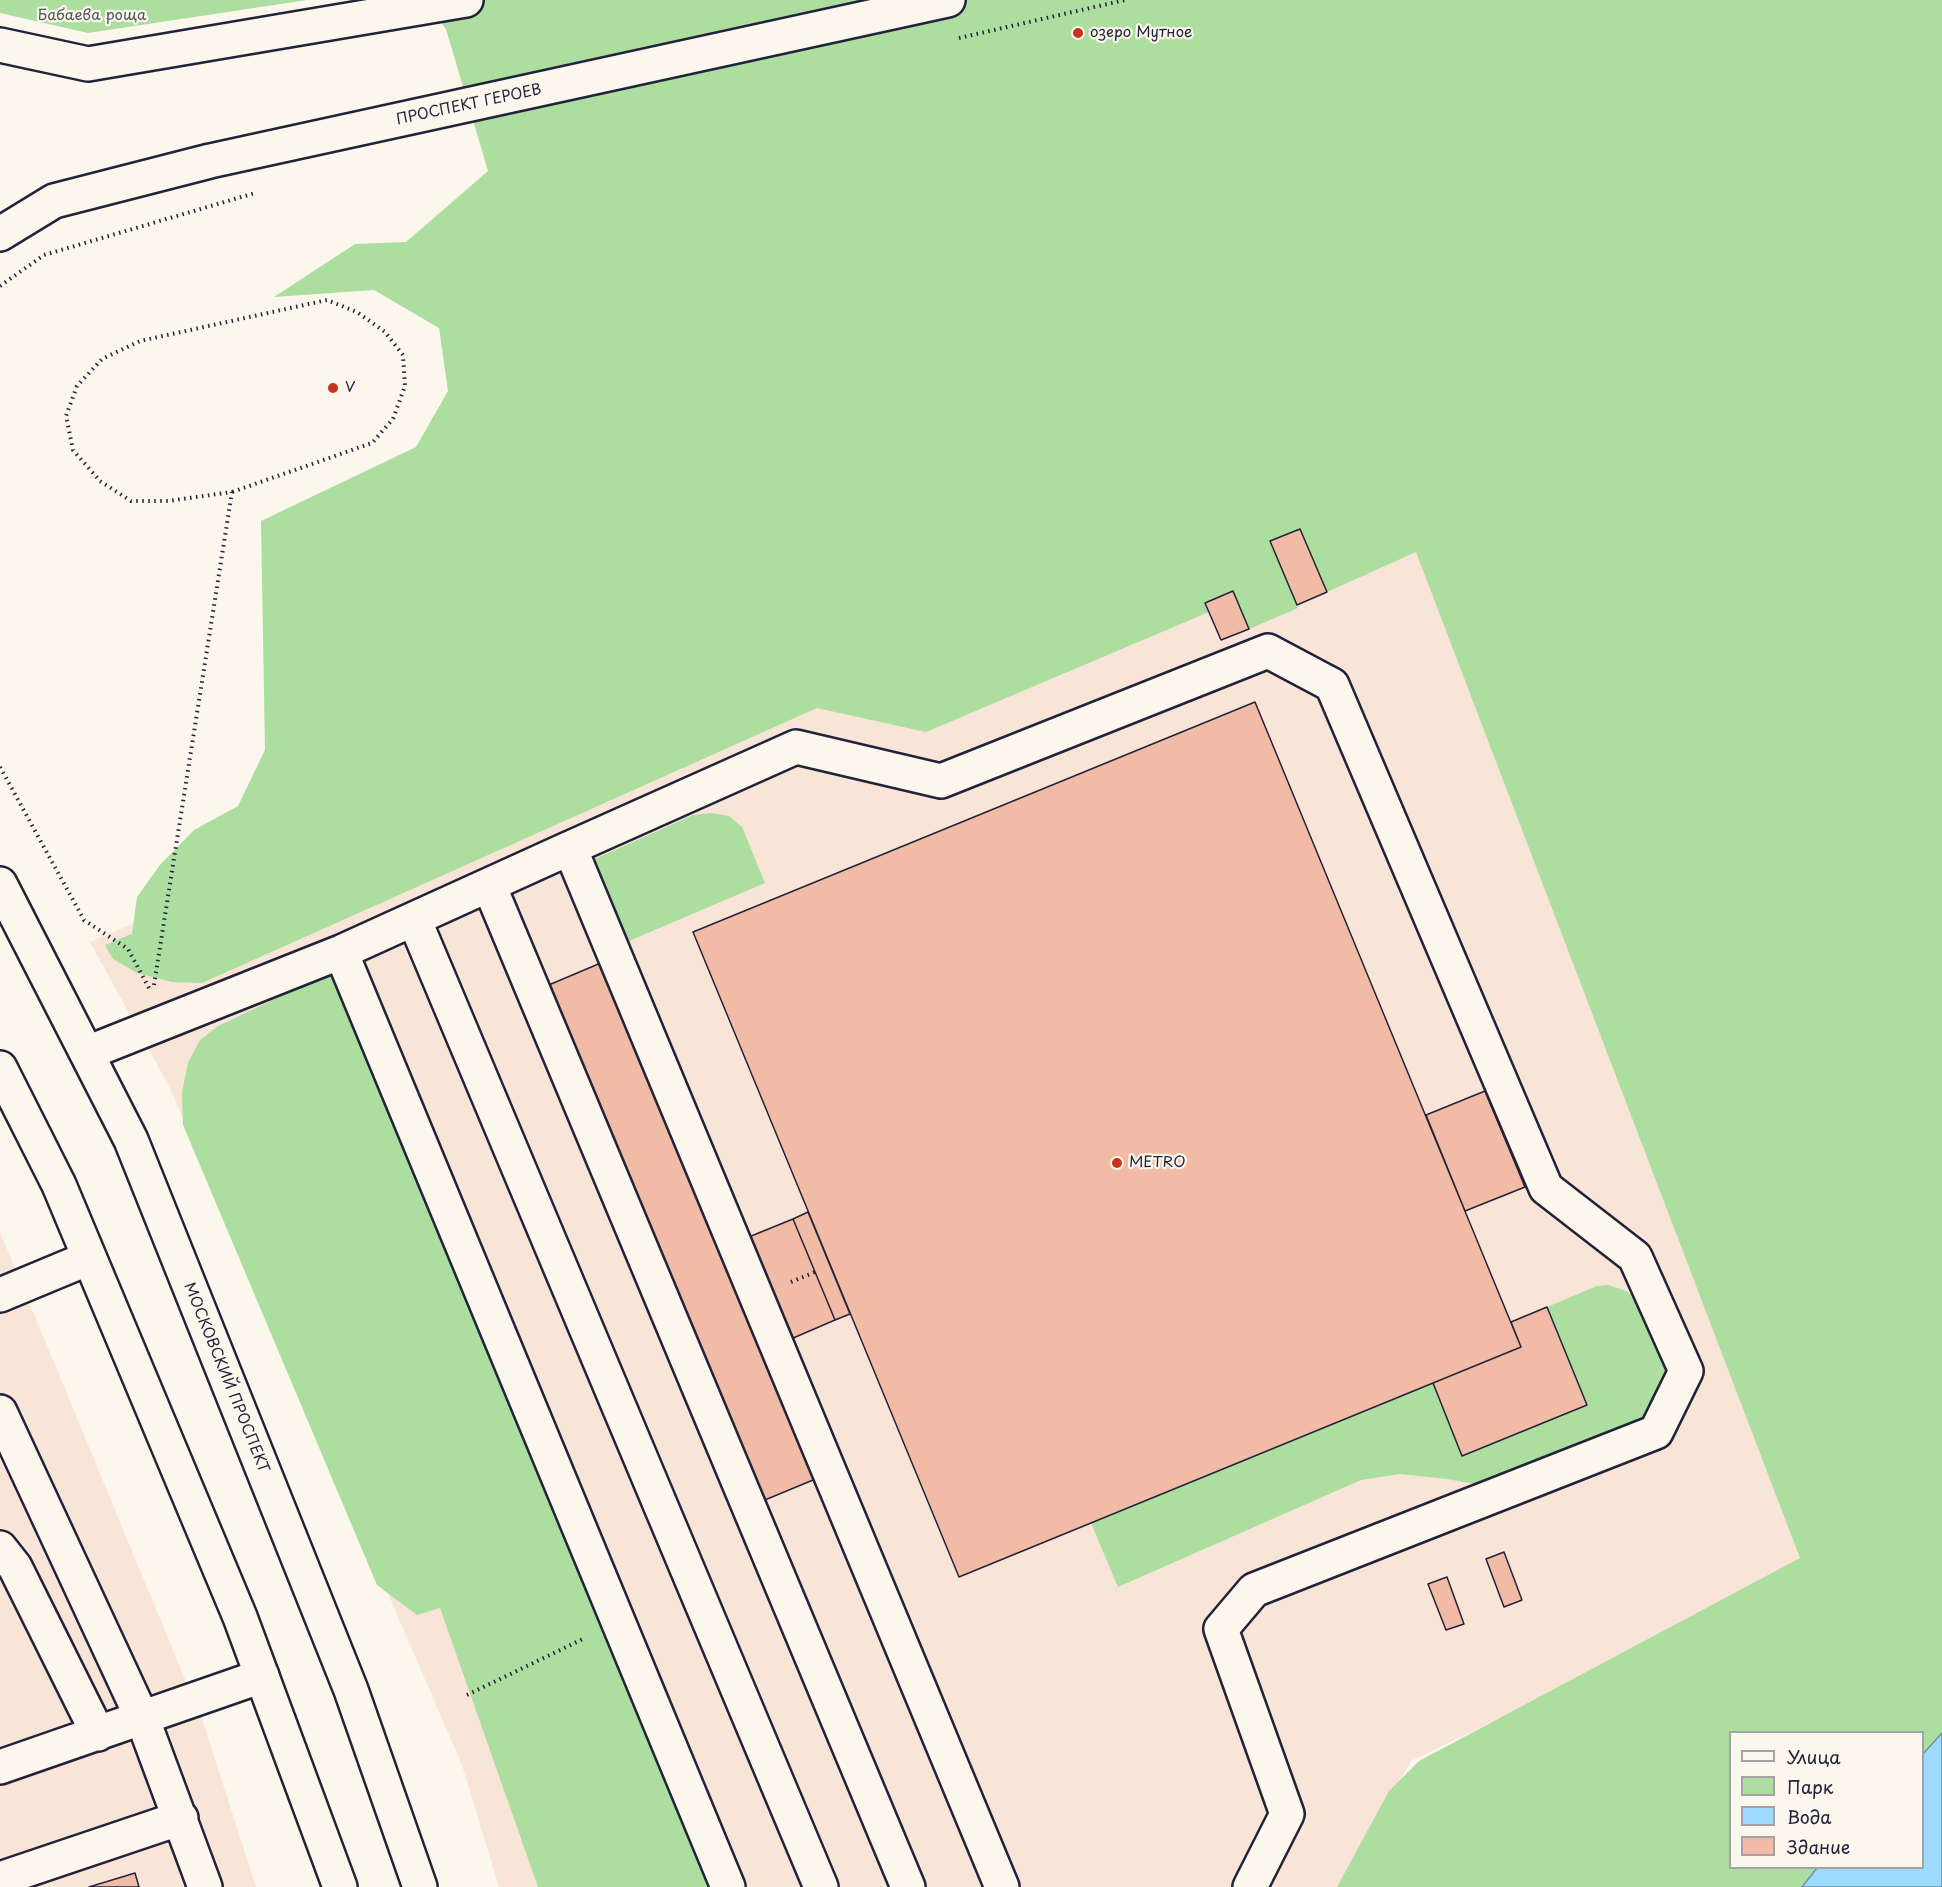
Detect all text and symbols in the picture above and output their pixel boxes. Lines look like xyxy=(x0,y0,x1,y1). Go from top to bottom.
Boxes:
park label: Бабаева роща xyxy=(38,7,146,25)
place label: озеро Мутное xyxy=(1090,24,1192,42)
marker: озеро Мутное xyxy=(1071,26,1085,40)
street label: ПРОСПЕКТ ГЕРОЕВ xyxy=(395,81,543,129)
place label: V xyxy=(345,379,355,397)
marker: V xyxy=(326,381,340,395)
place label: METRO xyxy=(1129,1154,1186,1172)
marker: METRO xyxy=(1110,1156,1124,1170)
street label: МОСКОВСКИЙ ПРОСПЕКТ xyxy=(179,1280,273,1476)
legend xyxy=(1729,1731,1924,1869)
text: Улица xyxy=(1787,1743,1841,1770)
text: Парк xyxy=(1787,1773,1833,1800)
text: Вода xyxy=(1787,1803,1832,1830)
text: Здание xyxy=(1787,1833,1850,1860)

